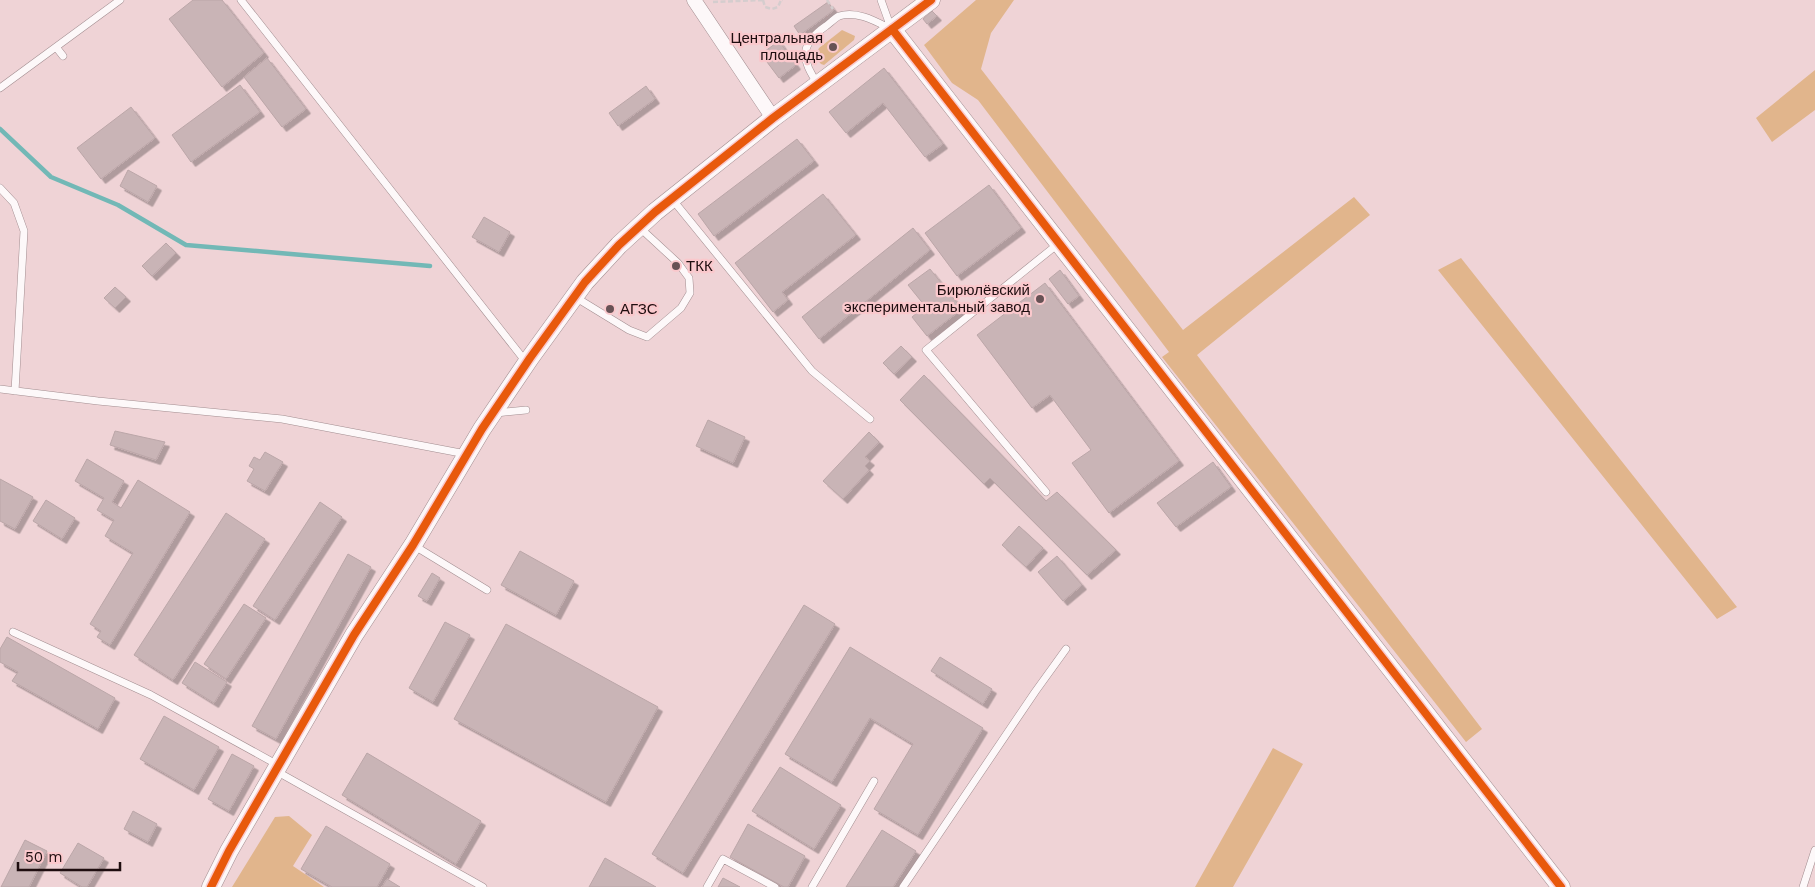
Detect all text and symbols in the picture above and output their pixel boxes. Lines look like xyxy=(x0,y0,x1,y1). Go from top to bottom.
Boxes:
place label: Центральная площадь xyxy=(730,29,823,64)
marker: Центральная площадь xyxy=(827,41,839,53)
place label: ТКК xyxy=(686,257,713,275)
marker: ТКК xyxy=(670,260,682,272)
place label: Бирюлёвский экспериментальный завод xyxy=(844,281,1030,316)
marker: Бирюлёвский экспериментальный завод xyxy=(1034,293,1046,305)
place label: АГЗС xyxy=(620,300,658,318)
marker: АГЗС xyxy=(604,303,616,315)
scale bar xyxy=(18,840,120,872)
text: 50 m xyxy=(25,848,62,866)

